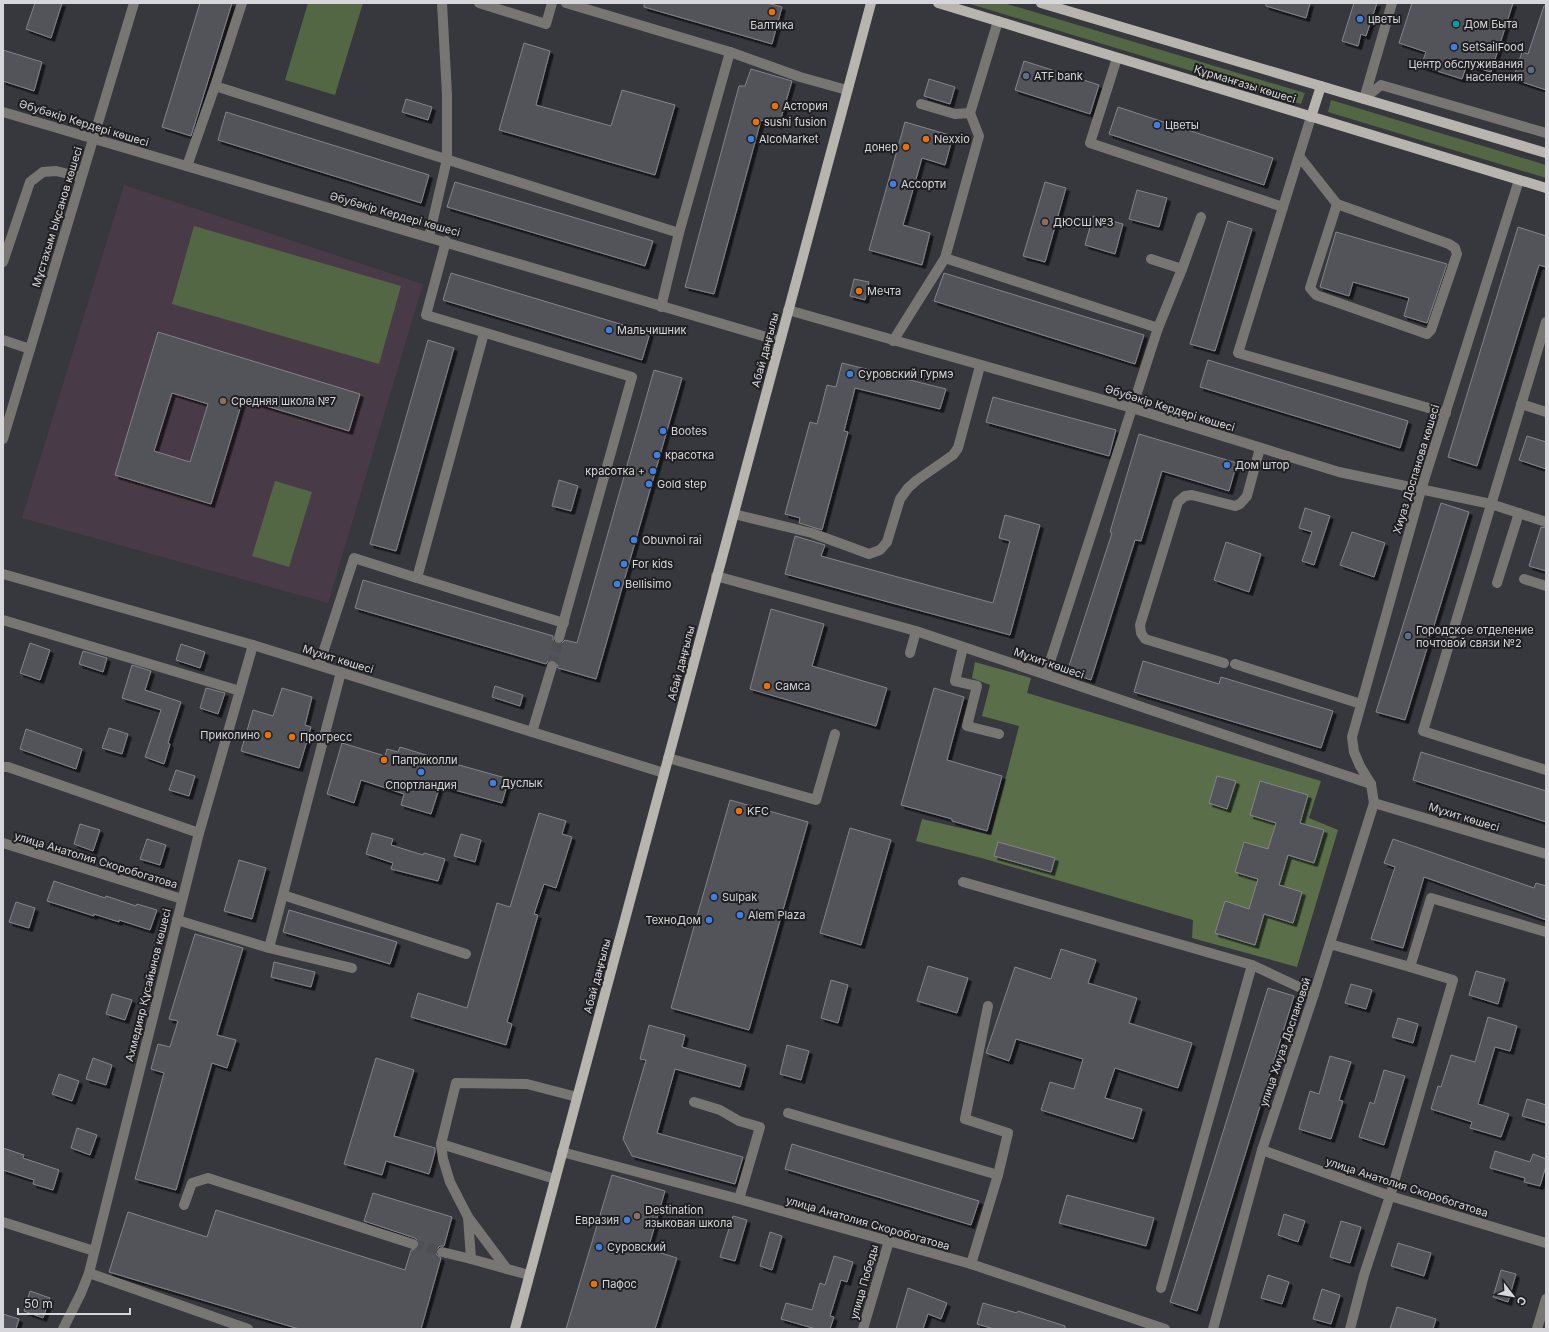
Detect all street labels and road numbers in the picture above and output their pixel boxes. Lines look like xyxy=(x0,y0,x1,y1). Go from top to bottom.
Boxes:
street label: Құрманғазы көшесі xyxy=(1192,62,1298,106)
street label: Әбубәкір Кердері көшесі xyxy=(17,97,151,149)
street label: Мұстахым Ықсанов көшесі xyxy=(29,145,85,289)
street label: Әбубәкір Кердері көшесі xyxy=(328,189,462,239)
street label: Абай даңғылы xyxy=(748,311,782,389)
street label: Әбубәкір Кердері көшесі xyxy=(1103,382,1237,434)
street label: Хиуаз Доспанова көшесі xyxy=(1390,403,1442,535)
street label: Абай даңғылы xyxy=(664,624,698,702)
street label: Мұхит көшесі xyxy=(301,642,375,676)
street label: Мұхит көшесі xyxy=(1012,644,1086,682)
street label: Мұхит көшесі xyxy=(1427,800,1501,834)
street label: улица Анатолия Скоробогатова xyxy=(13,828,179,892)
street label: Ахмедияр Құсайынов көшесі xyxy=(122,907,174,1063)
street label: Абай даңғылы xyxy=(580,937,614,1015)
street label: улица Хиуаз Доспановой xyxy=(1256,975,1314,1109)
street label: улица Анатолия Скоробогатова xyxy=(1324,1154,1490,1220)
street label: улица Анатолия Скоробогатова xyxy=(784,1193,952,1253)
street label: улица Победы xyxy=(847,1243,881,1321)

